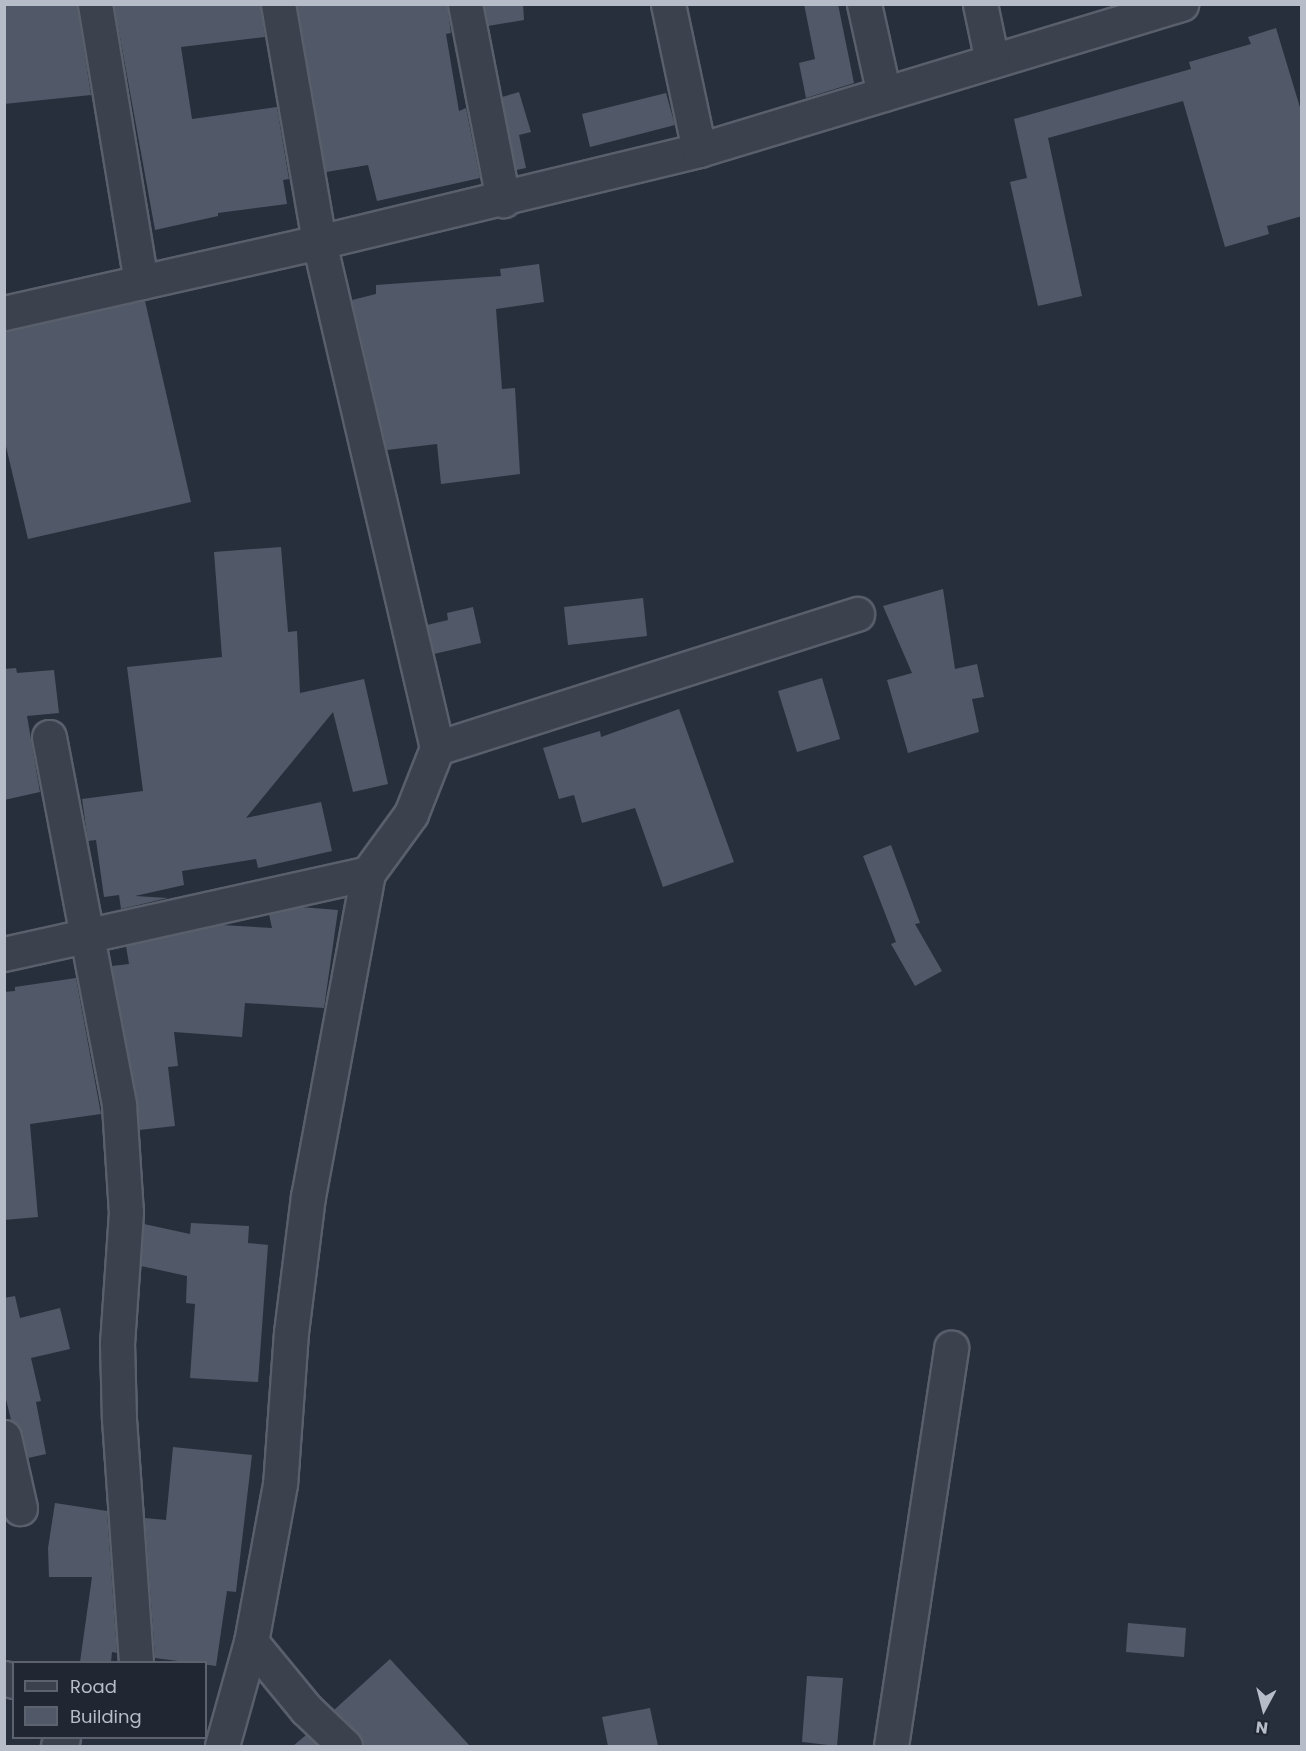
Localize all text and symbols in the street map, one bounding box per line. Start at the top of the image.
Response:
legend [12,1661,207,1739]
text: Road [70,1674,117,1699]
north arrow [1234,1679,1294,1739]
text: Building [70,1704,142,1729]
text: N [1254,1715,1269,1740]

